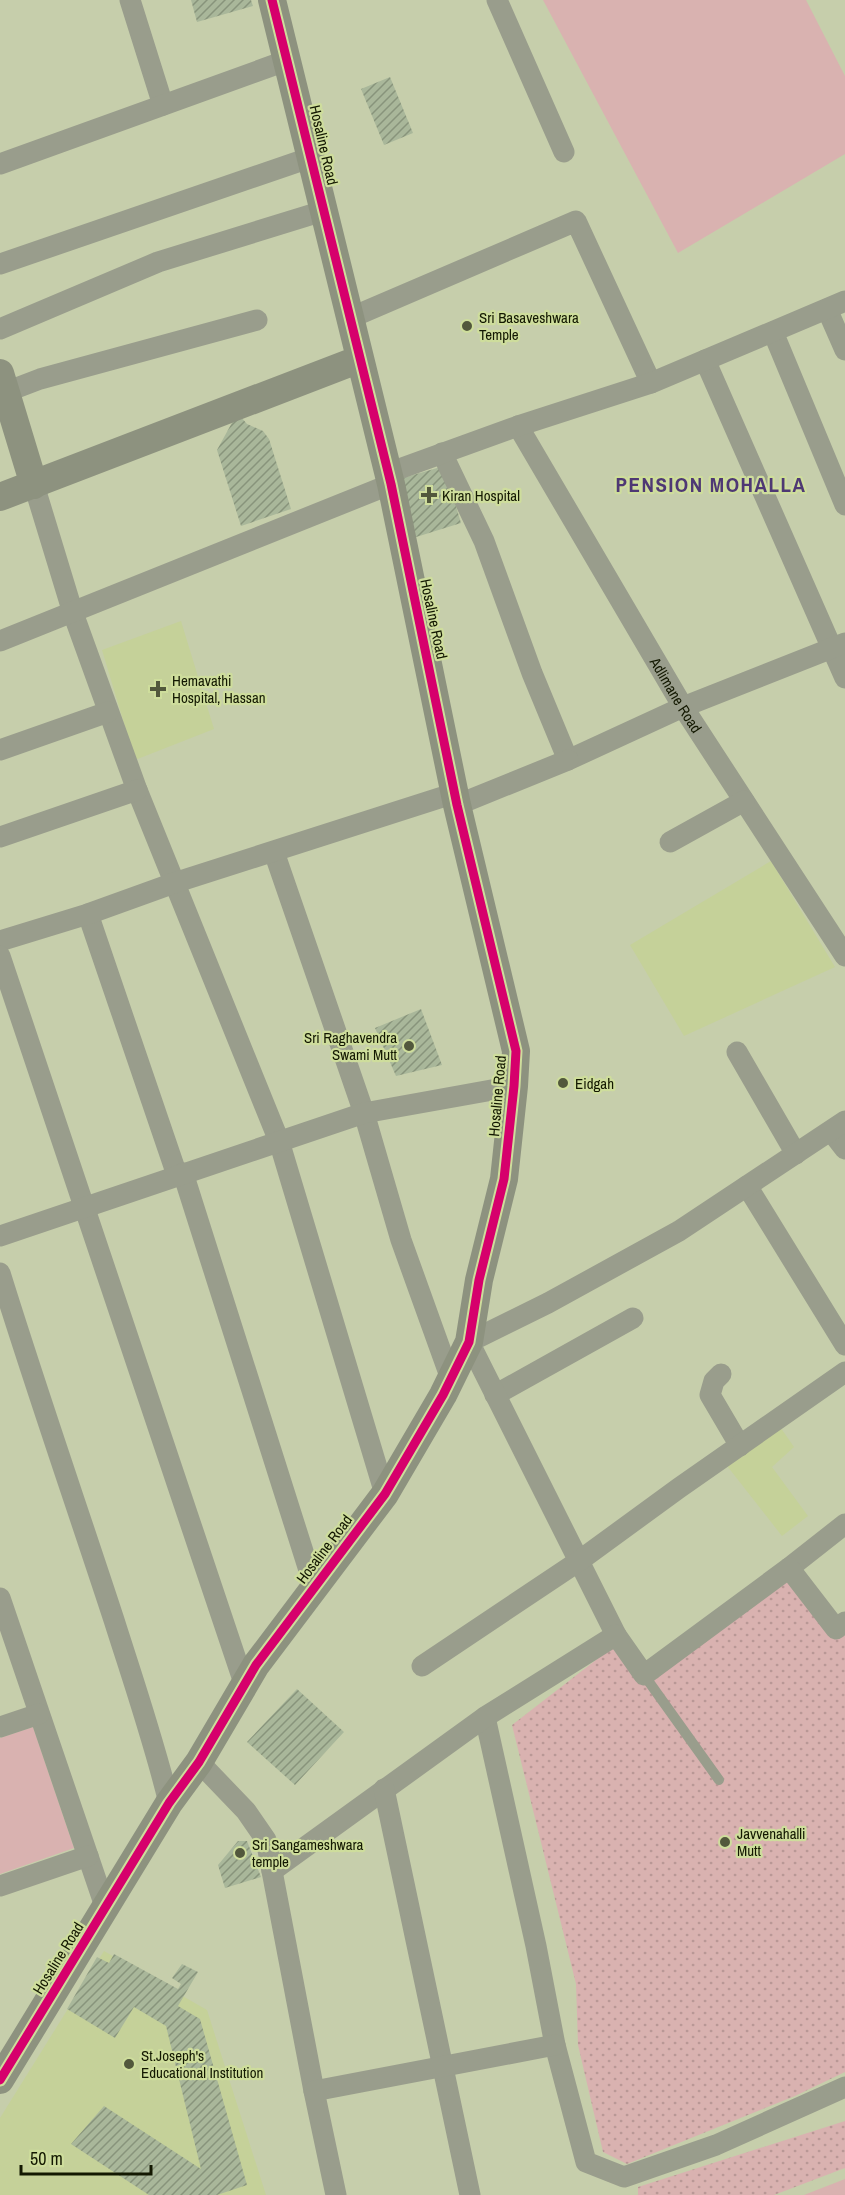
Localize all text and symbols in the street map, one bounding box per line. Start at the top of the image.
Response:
street label: Hosaline Road [305,103,343,187]
place label: Sri Basaveshwara Temple [479,307,579,345]
marker: Sri Basaveshwara Temple [460,319,474,333]
district label: PENSION MOHALLA [616,470,806,499]
place label: Kiran Hospital [442,485,520,506]
marker: Kiran Hospital [420,486,438,504]
street label: Hosaline Road [415,577,453,661]
street label: Adlimane Road [645,652,707,737]
place label: Hemavathi Hospital, Hassan [172,670,266,708]
marker: Hemavathi Hospital, Hassan [149,680,167,698]
place label: Sri Raghavendra Swami Mutt [304,1027,398,1065]
marker: Sri Raghavendra Swami Mutt [402,1039,416,1053]
street label: Hosaline Road [483,1055,511,1137]
place label: Eidgah [575,1073,614,1094]
marker: Eidgah [556,1076,570,1090]
street label: Hosaline Road [291,1510,357,1588]
place label: Javvenahalli Mutt [737,1823,805,1861]
place label: Sri Sangameshwara temple [252,1834,364,1872]
marker: Javvenahalli Mutt [718,1835,732,1849]
marker: Sri Sangameshwara temple [233,1846,247,1860]
street label: Hosaline Road [28,1918,88,1998]
place label: St.Joseph's Educational Institution [141,2045,263,2083]
marker: St.Joseph's Educational Institution [122,2057,136,2071]
scale bar [21,2138,152,2176]
text: 50 m [30,2146,63,2171]

